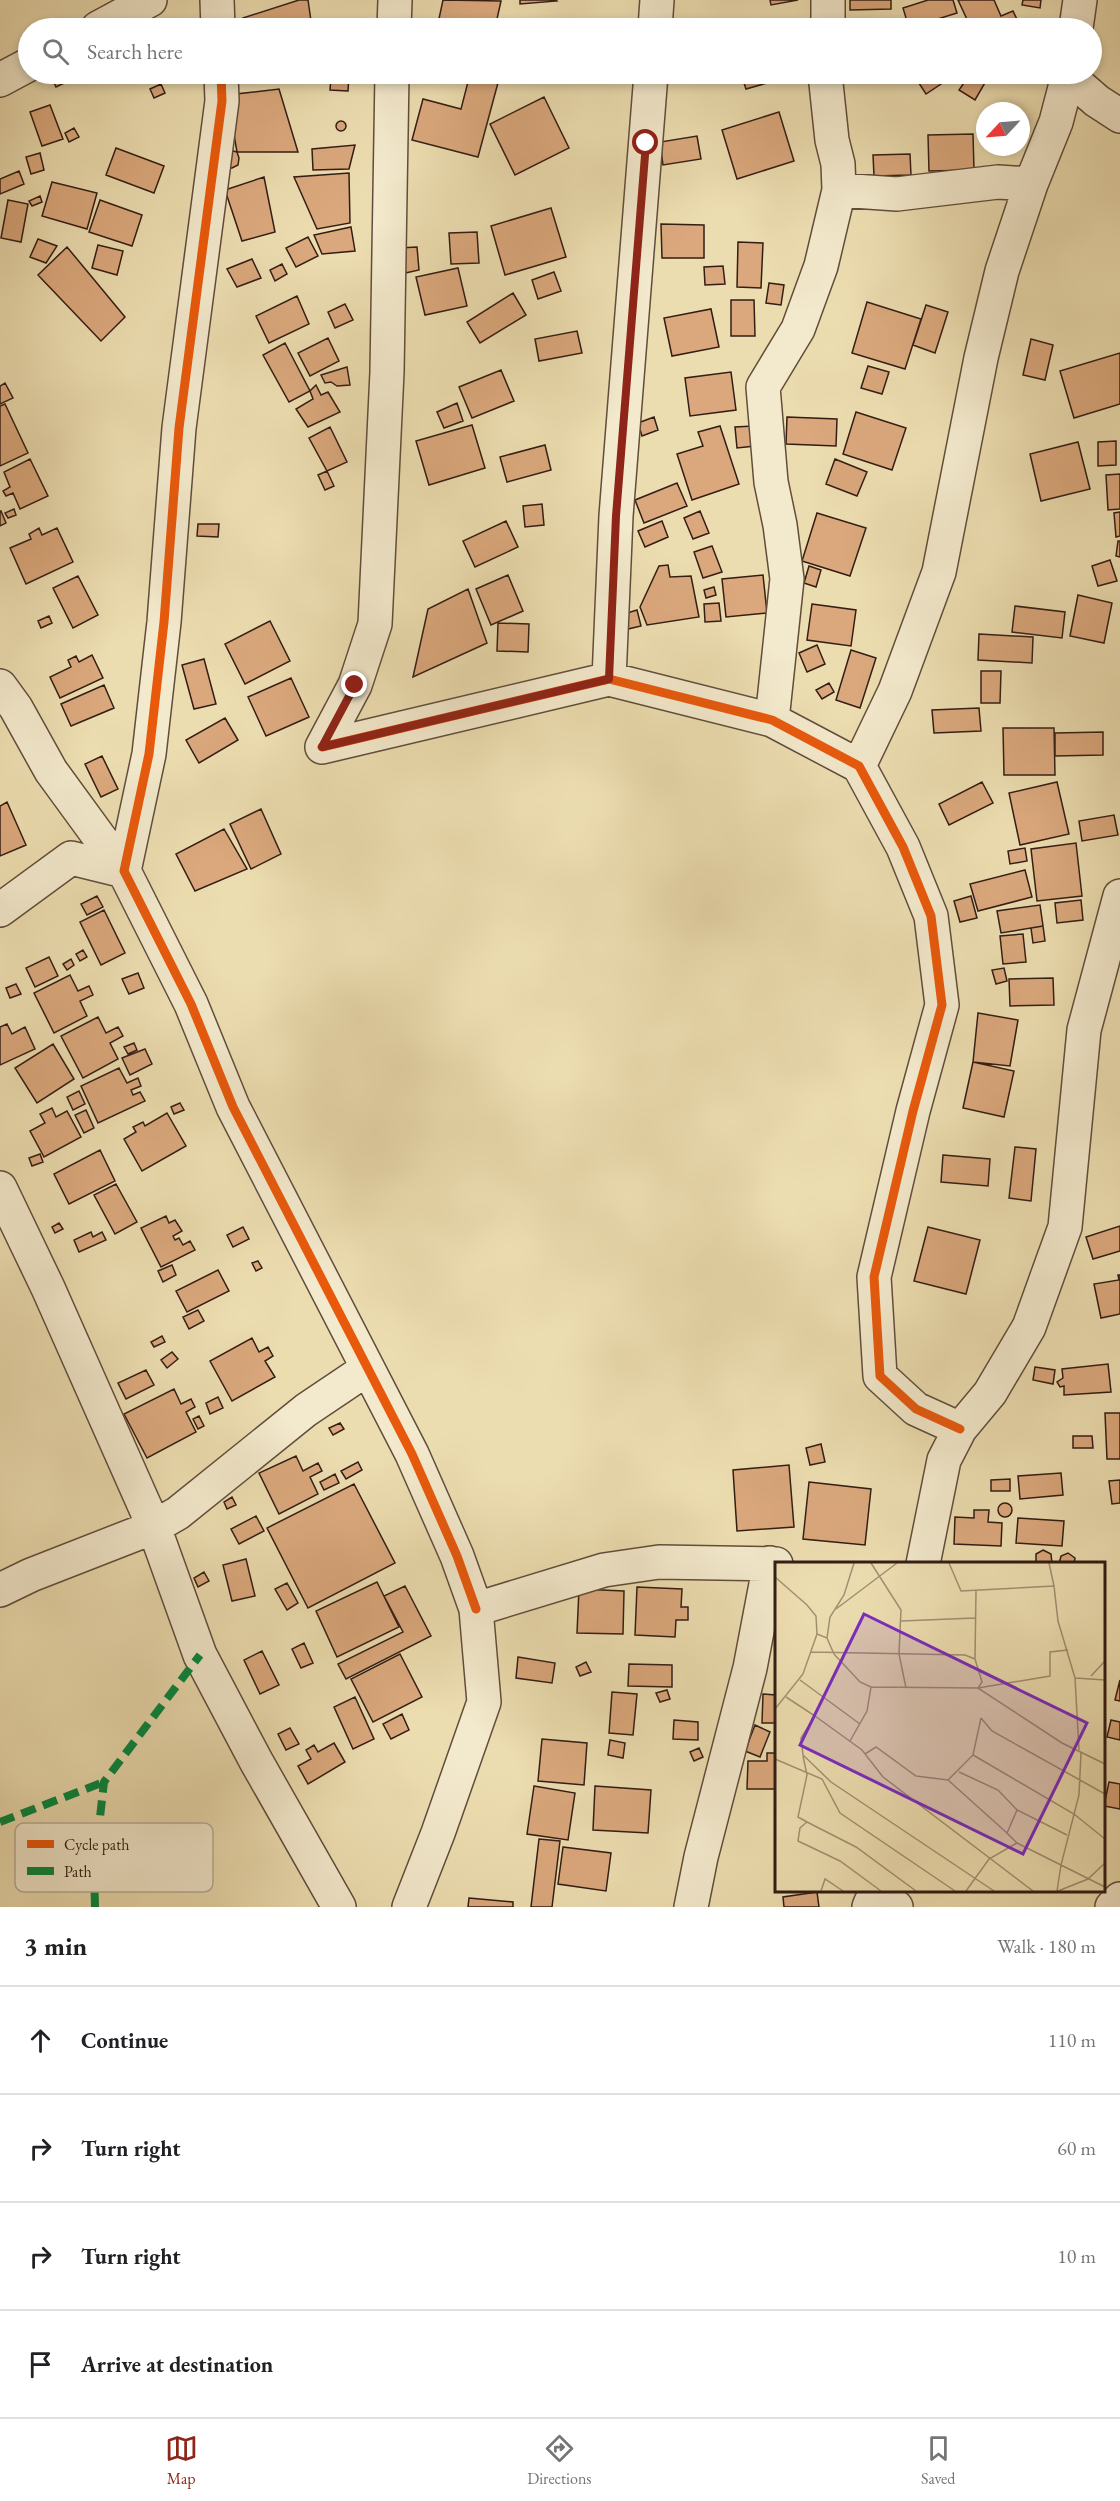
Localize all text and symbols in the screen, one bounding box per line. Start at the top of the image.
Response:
search box [18,18,1102,84]
icon: search [39,35,72,68]
text: Search here [87,37,182,66]
north arrow [976,102,1030,156]
route start [632,129,658,155]
route end [341,671,367,697]
inset map [775,1562,1105,1892]
legend [15,1823,213,1892]
text: Cycle path [64,1834,129,1855]
text: Path [64,1861,92,1882]
text: 3 min [24,1929,87,1963]
text: Walk · 180 m [997,1933,1096,1959]
icon: ahead [24,2024,57,2057]
text: Continue [81,2026,168,2055]
text: 110 m [1048,2027,1096,2053]
icon: right [24,2132,57,2165]
text: Turn right [81,2134,180,2163]
text: 60 m [1057,2135,1096,2161]
icon: right [24,2240,57,2273]
text: Turn right [81,2242,180,2271]
text: 10 m [1057,2243,1096,2269]
icon: arrive [24,2348,57,2381]
text: Arrive at destination [81,2350,273,2379]
tab: Map [165,2432,198,2489]
tab: Directions [527,2432,592,2489]
tab: Saved [921,2432,955,2489]

